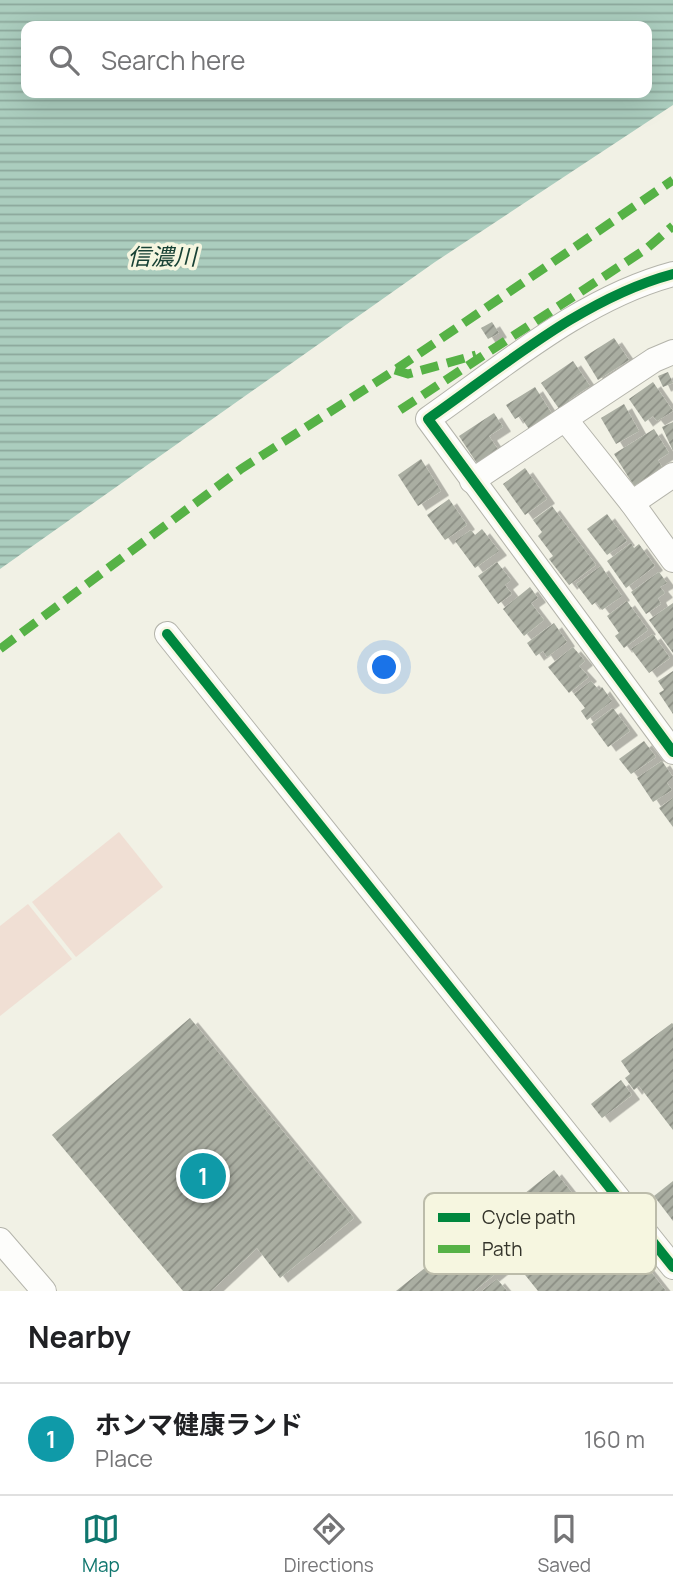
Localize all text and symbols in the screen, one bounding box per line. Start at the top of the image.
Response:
search box [21,21,652,98]
icon: search [45,41,83,79]
text: Search here [101,42,246,78]
water label: 信濃川 [128,240,200,272]
your location [367,650,401,684]
pin: 1 [180,1150,226,1202]
legend [424,1193,656,1274]
text: Cycle path [482,1204,576,1230]
text: Path [482,1236,522,1262]
text: Nearby [28,1316,131,1357]
text: ホンマ健康ランド [95,1406,303,1442]
text: 1 [46,1423,56,1455]
text: 160 m [584,1423,645,1455]
text: Place [95,1442,153,1474]
tab: Map [82,1510,120,1578]
tab: Directions [284,1510,374,1578]
tab: Saved [538,1510,591,1578]

